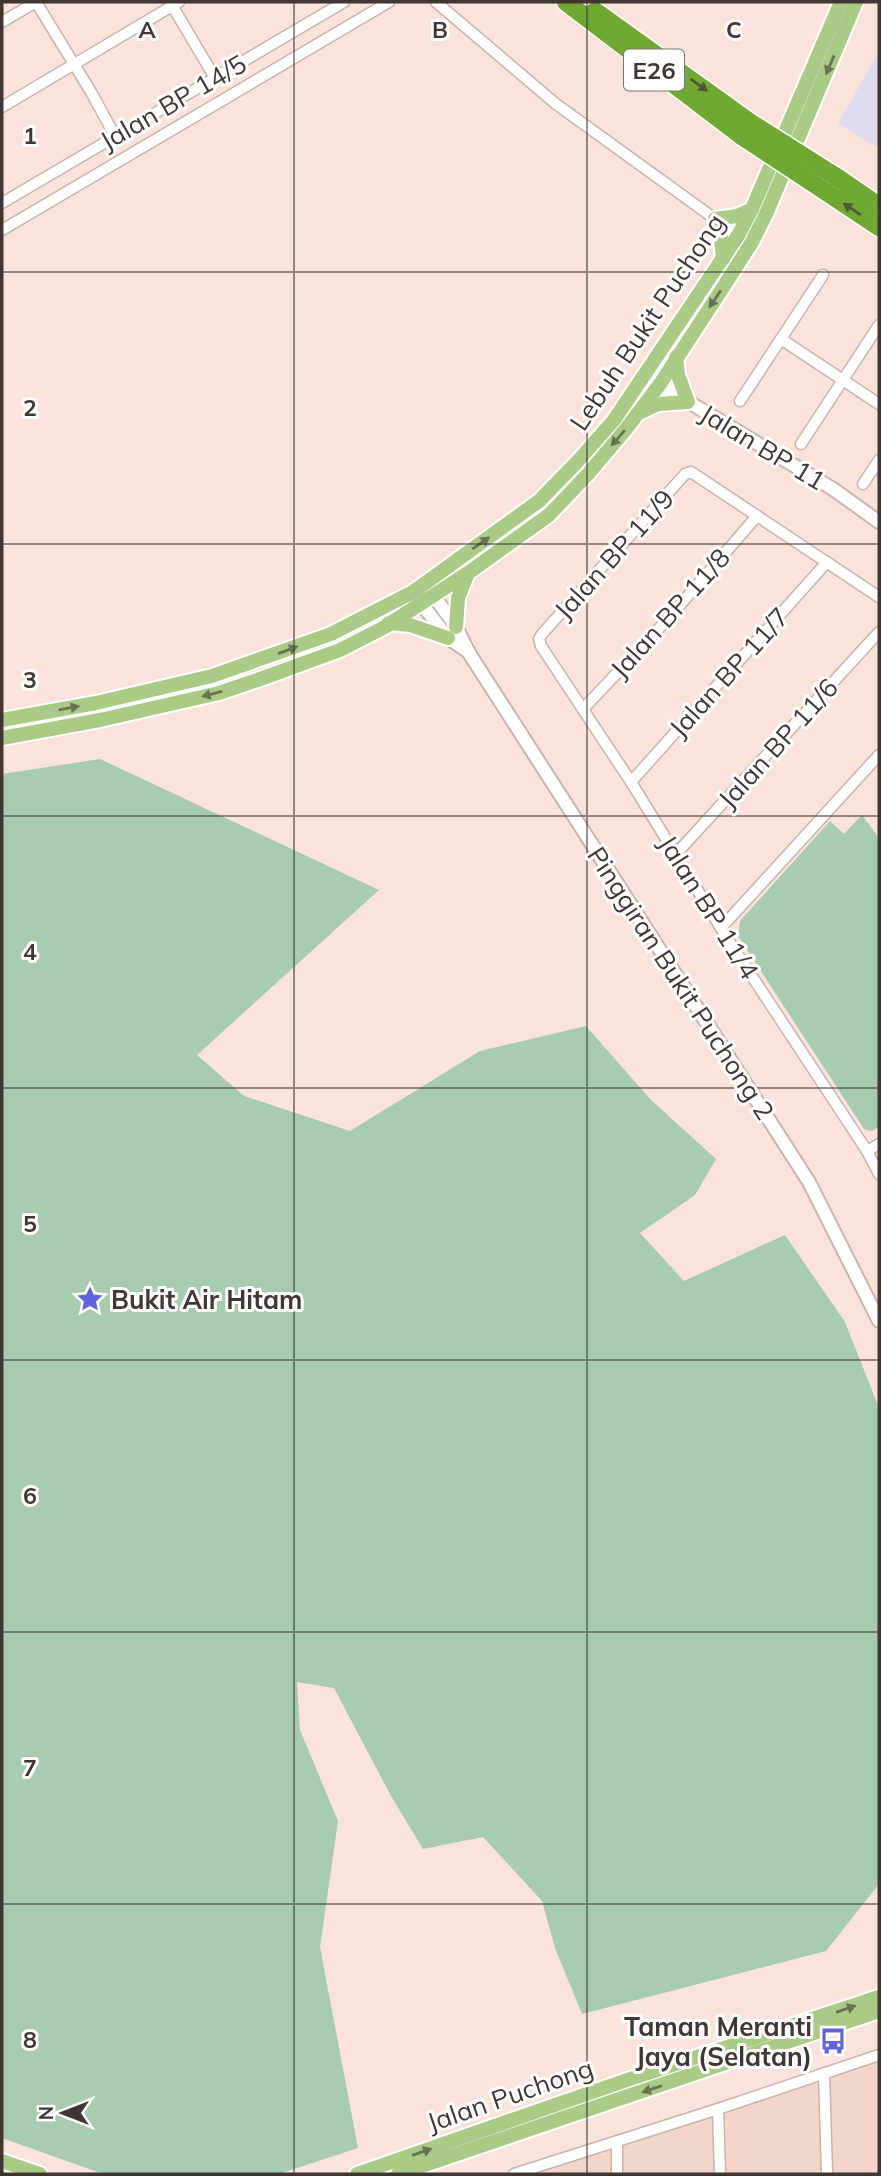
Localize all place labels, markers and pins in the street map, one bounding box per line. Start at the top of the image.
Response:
place label: Bukit Air Hitam [111,1283,302,1316]
place icon: Bukit Air Hitam [75,1284,105,1314]
place label: Taman Meranti Jaya (Selatan) [624,2010,812,2073]
bus stop icon: Taman Meranti Jaya (Selatan) [818,2026,848,2056]

